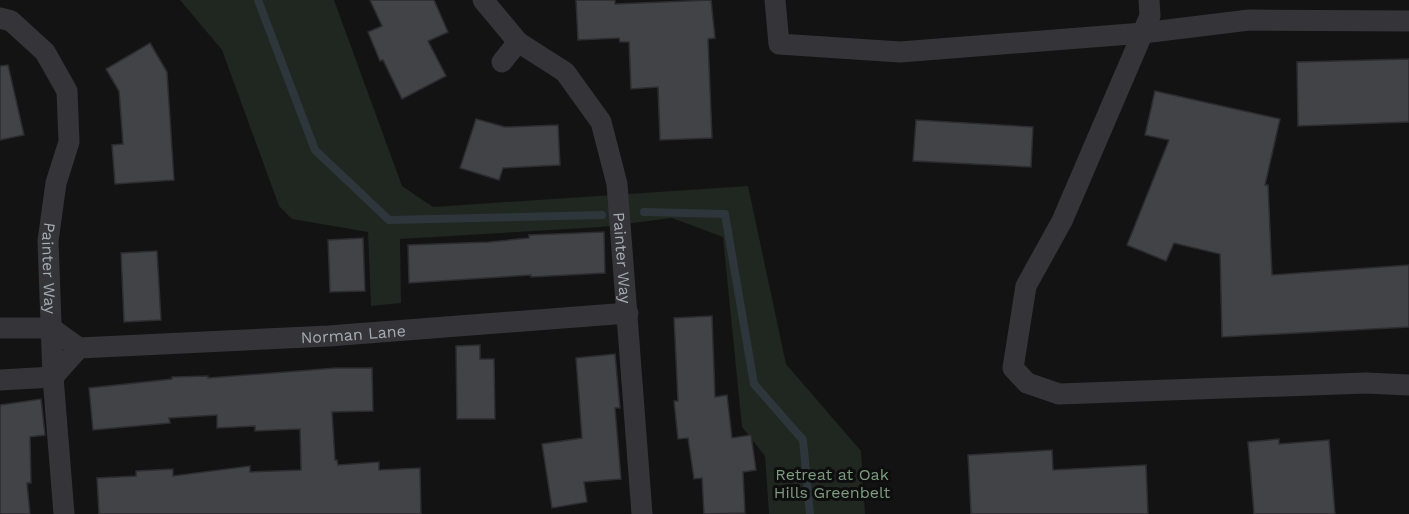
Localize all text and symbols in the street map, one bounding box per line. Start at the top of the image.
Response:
street label: Painter Way [609,211,635,305]
street label: Painter Way [38,221,60,315]
street label: Norman Lane [300,321,406,347]
park label: Retreat at Oak Hills Greenbelt [774,465,891,502]

